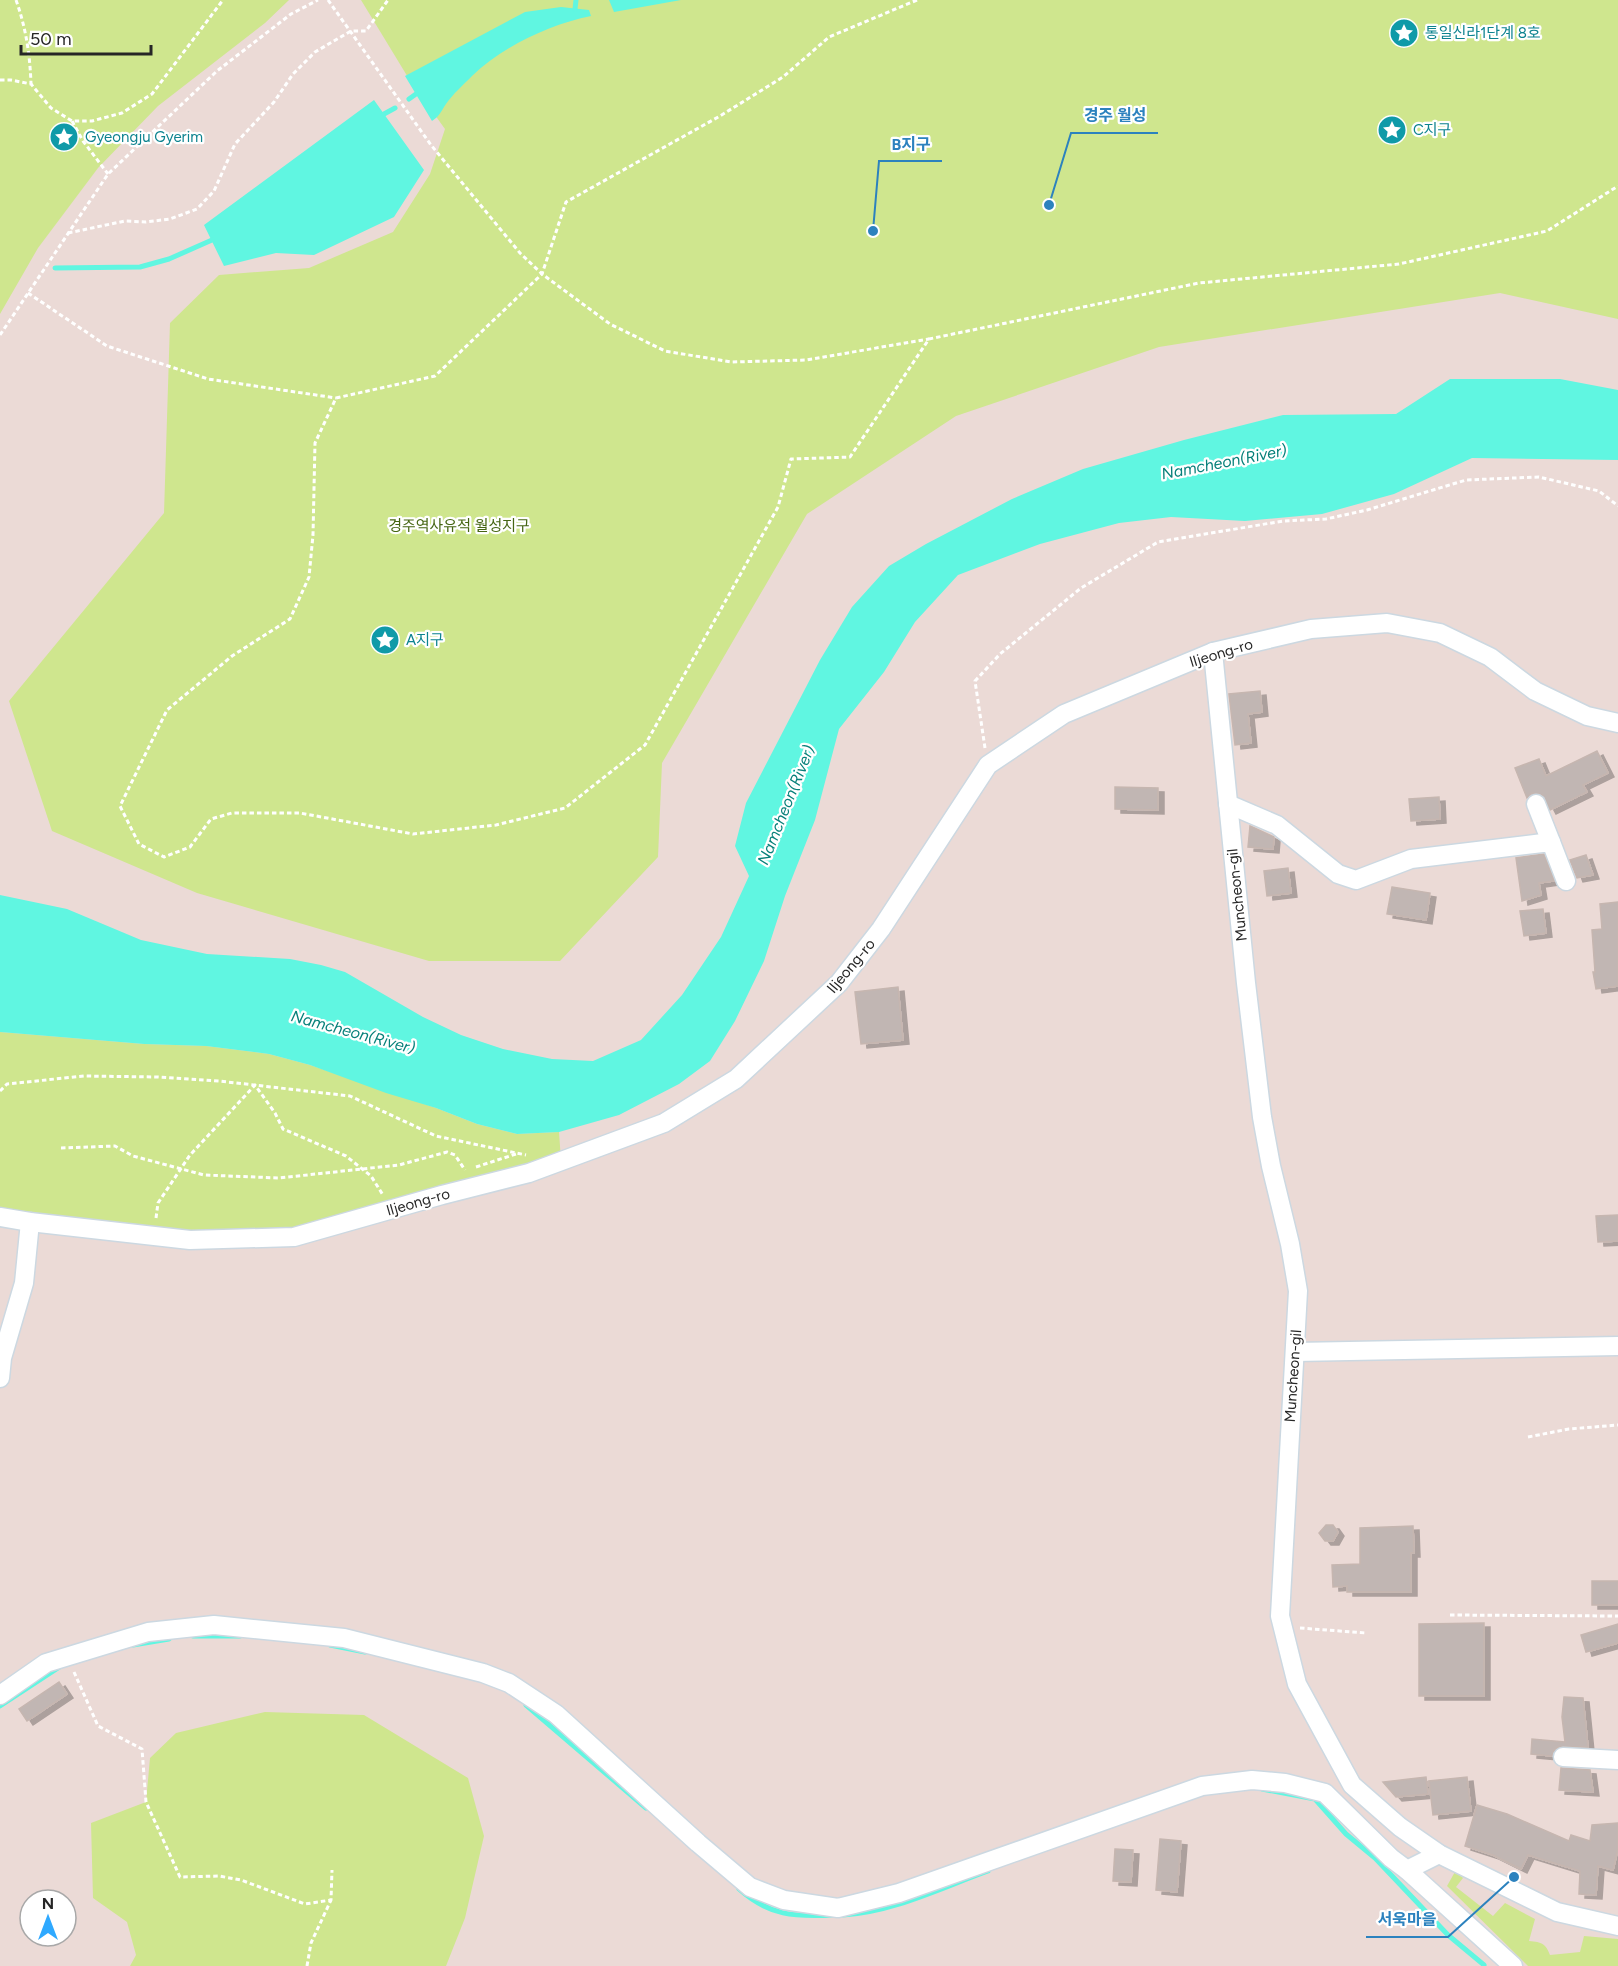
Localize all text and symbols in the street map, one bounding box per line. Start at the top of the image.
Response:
place icon: 통일신라1단계 8호 [1388,17,1420,49]
scale bar [21,18,152,56]
place label: 통일신라1단계 8호 [1425,24,1541,42]
text: 50 m [30,28,72,50]
callout: 경주 월성 [1071,99,1158,133]
text: 경주 월성 [1084,106,1146,125]
place icon: C지구 [1376,114,1408,146]
place icon: Gyeongju Gyerim [48,121,80,153]
place label: C지구 [1413,121,1451,139]
callout: B지구 [879,127,942,161]
place label: Gyeongju Gyerim [85,128,203,146]
text: B지구 [891,135,931,154]
water label: Namcheon(River) [1160,440,1289,483]
park label: 경주역사유적 월성지구 [388,517,530,535]
place icon: A지구 [369,624,401,656]
place label: A지구 [406,631,444,649]
street label: Iljeong-ro [1187,635,1255,671]
water label: Namcheon(River) [753,742,819,868]
street label: Muncheon-gil [1223,848,1251,942]
street label: Iljeong-ro [823,935,879,997]
water label: Namcheon(River) [289,1006,417,1058]
street label: Iljeong-ro [384,1184,452,1220]
street label: Muncheon-gil [1281,1329,1305,1423]
north arrow [18,1888,78,1948]
text: N [42,1894,54,1913]
callout: 서욱마을 [1366,1903,1448,1937]
text: 서욱마을 [1378,1910,1437,1929]

